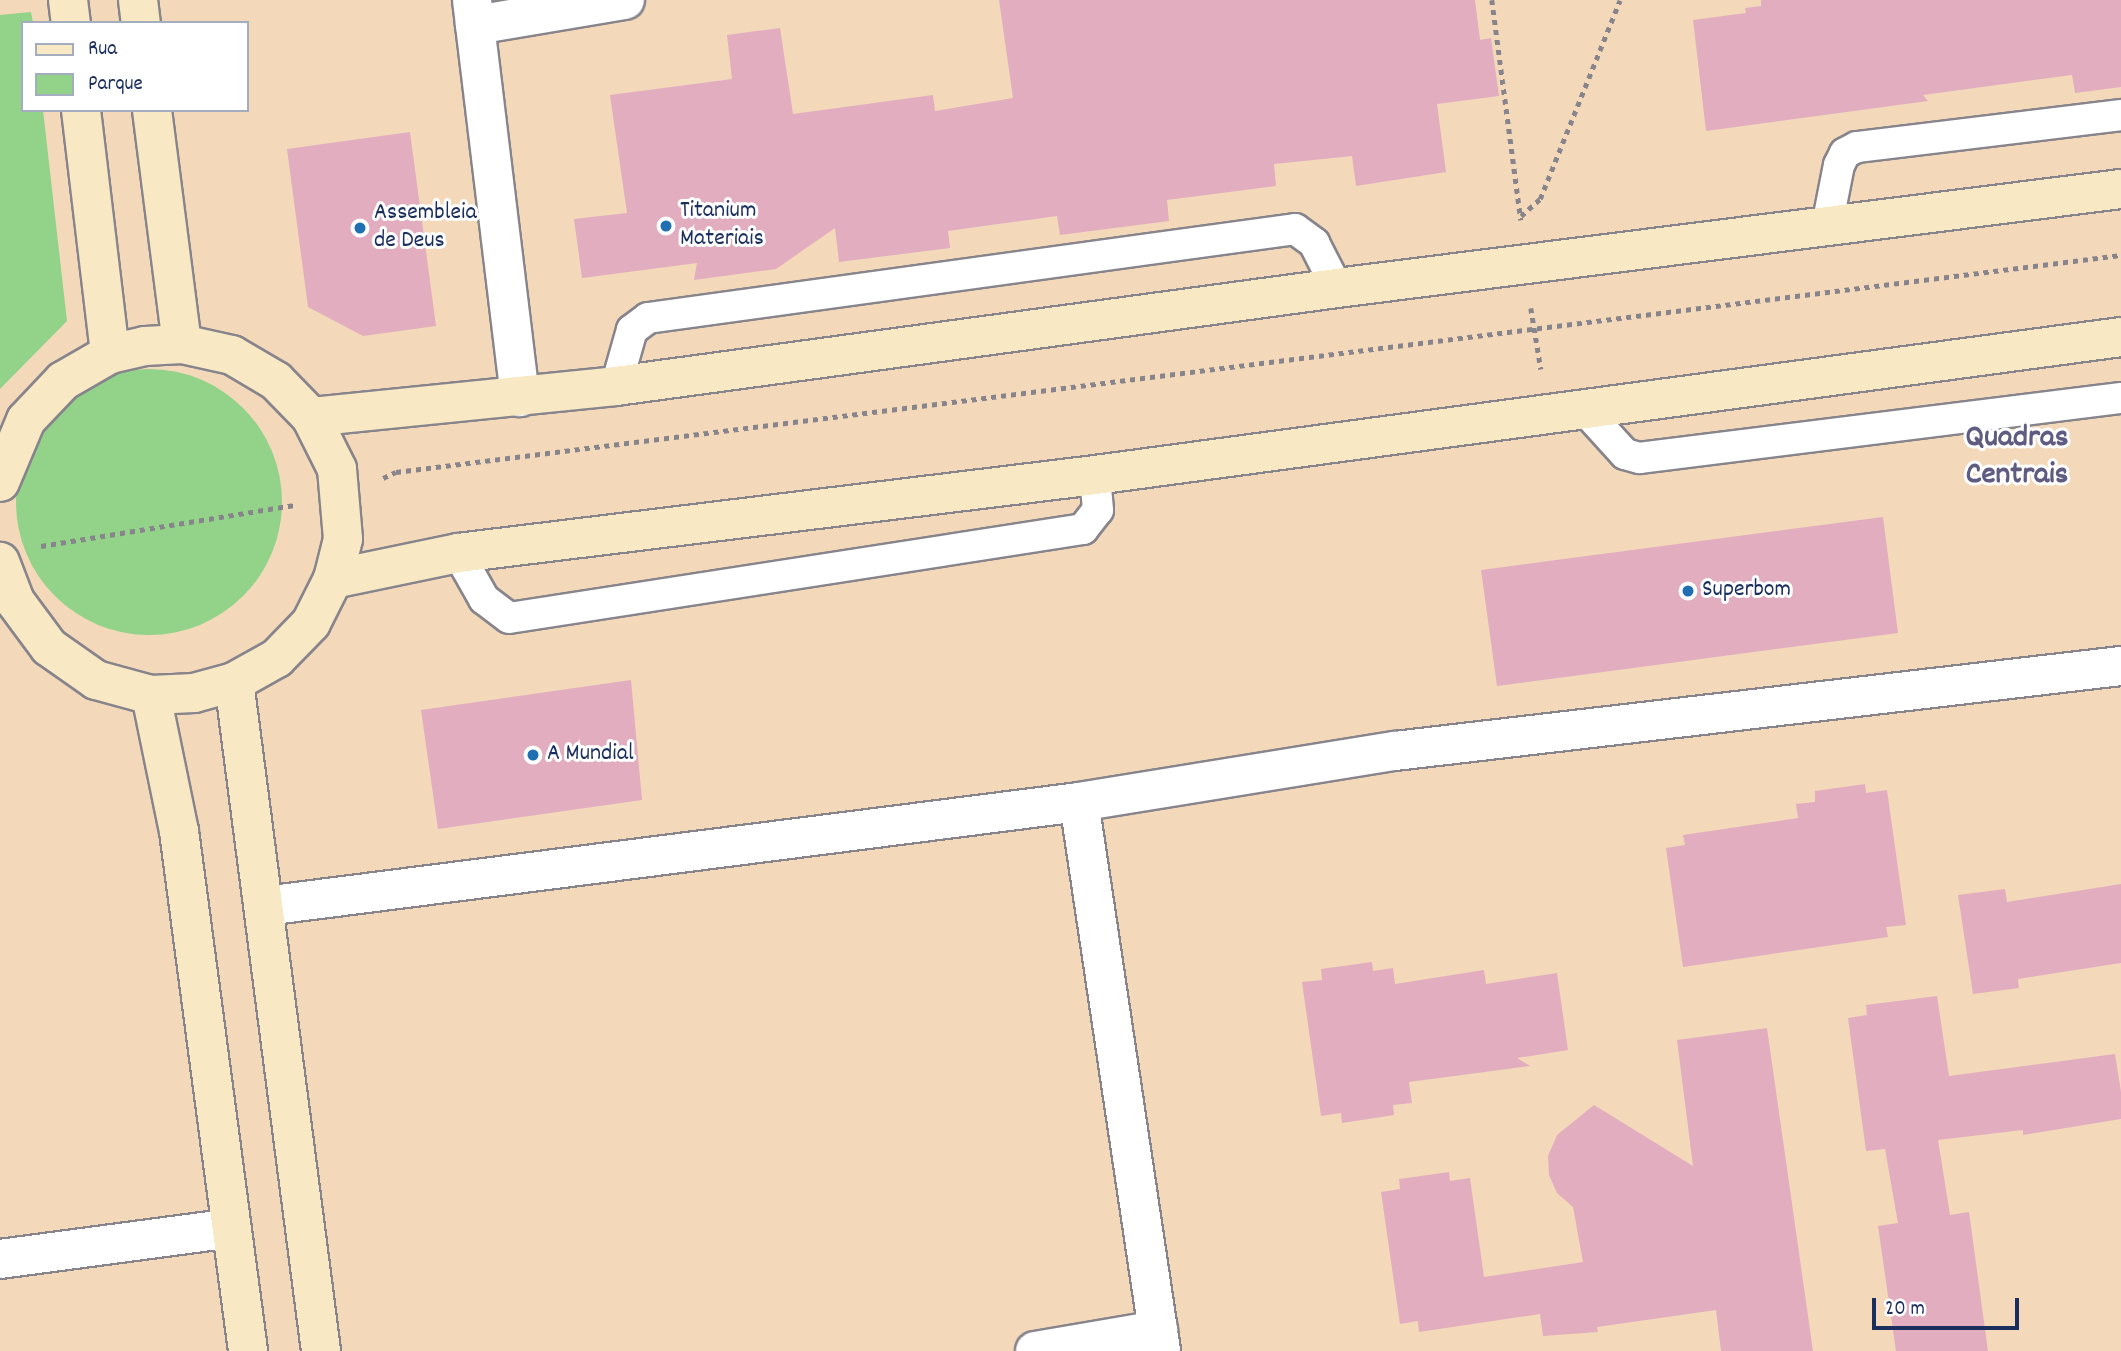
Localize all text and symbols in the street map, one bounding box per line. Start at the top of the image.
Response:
legend [21,21,248,112]
text: Rua [88,35,117,65]
text: Parque [88,70,143,100]
place label: Titanium Materiais [680,198,764,254]
place label: Assembleia de Deus [374,200,477,256]
marker: Titanium Materiais [658,218,674,234]
marker: Assembleia de Deus [352,220,368,236]
district label: Quadras Centrais [1966,421,2068,496]
place label: Superbom [1702,577,1791,605]
marker: Superbom [1680,583,1696,599]
place label: A Mundial [547,741,634,769]
marker: A Mundial [525,747,541,763]
scale bar [1876,1284,2023,1328]
text: 20 m [1885,1295,1925,1325]

